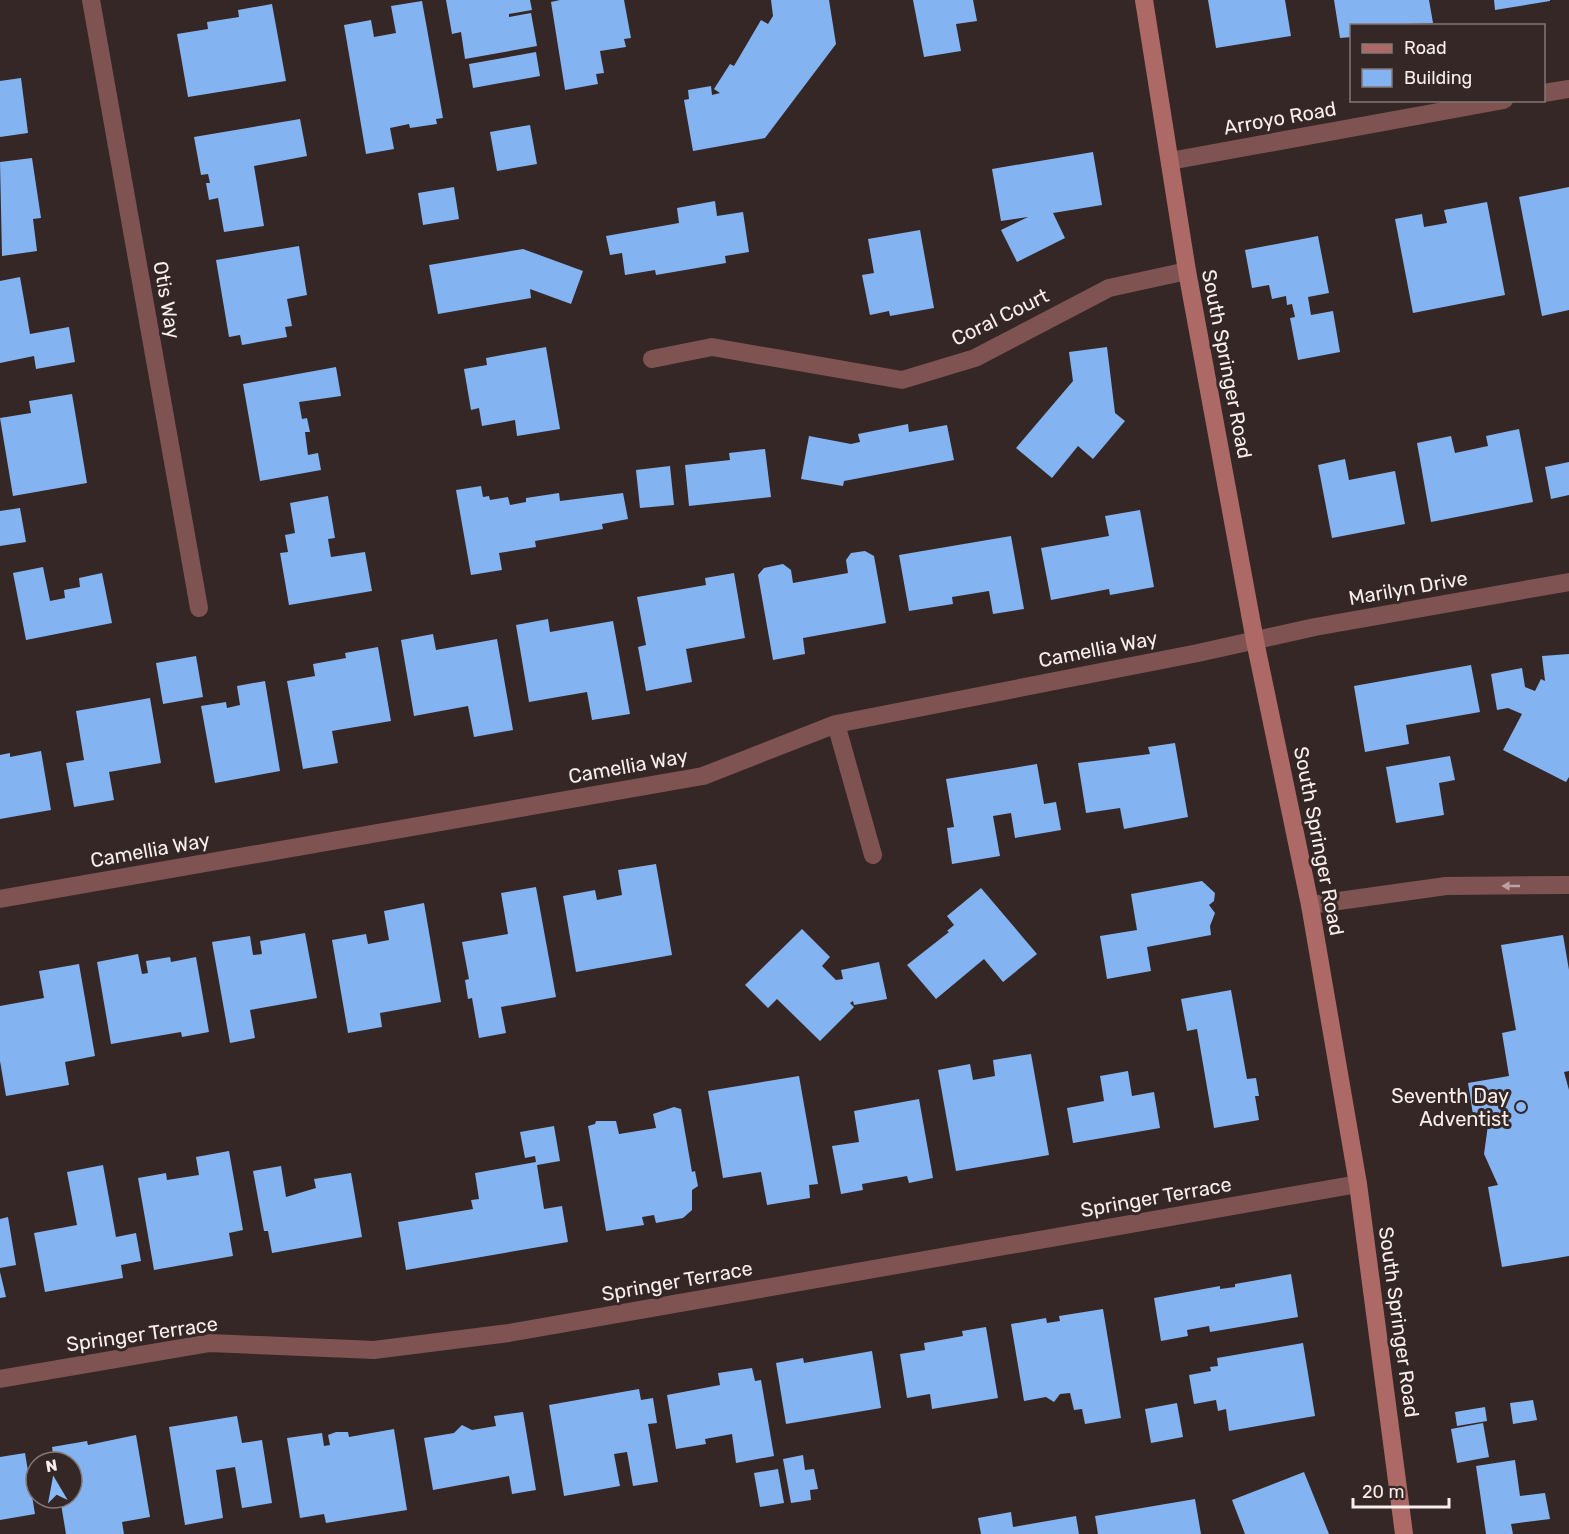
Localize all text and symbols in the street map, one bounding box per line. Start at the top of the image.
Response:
legend [1350,24,1545,102]
text: Road [1404,37,1447,59]
text: Building [1404,67,1472,89]
street label: Arroyo Road [1222,96,1338,140]
street label: Otis Way [148,259,186,341]
street label: South Springer Road [1197,267,1257,461]
street label: Coral Court [947,283,1053,351]
street label: Marilyn Drive [1347,566,1469,610]
street label: Camellia Way [1036,626,1160,672]
street label: Camellia Way [566,744,690,788]
street label: South Springer Road [1289,744,1349,938]
street label: Camellia Way [88,828,212,872]
one-way arrow [1501,881,1520,891]
place label: Seventh Day Adventist [1391,1084,1509,1131]
marker: Seventh Day Adventist [1514,1100,1528,1114]
street label: Springer Terrace [1079,1172,1233,1222]
street label: South Springer Road [1374,1225,1424,1419]
street label: Springer Terrace [600,1256,754,1306]
street label: Springer Terrace [65,1311,219,1357]
north arrow [24,1450,84,1510]
text: N [44,1455,59,1476]
scale bar [1353,1471,1449,1509]
text: 20 m [1362,1481,1404,1503]

